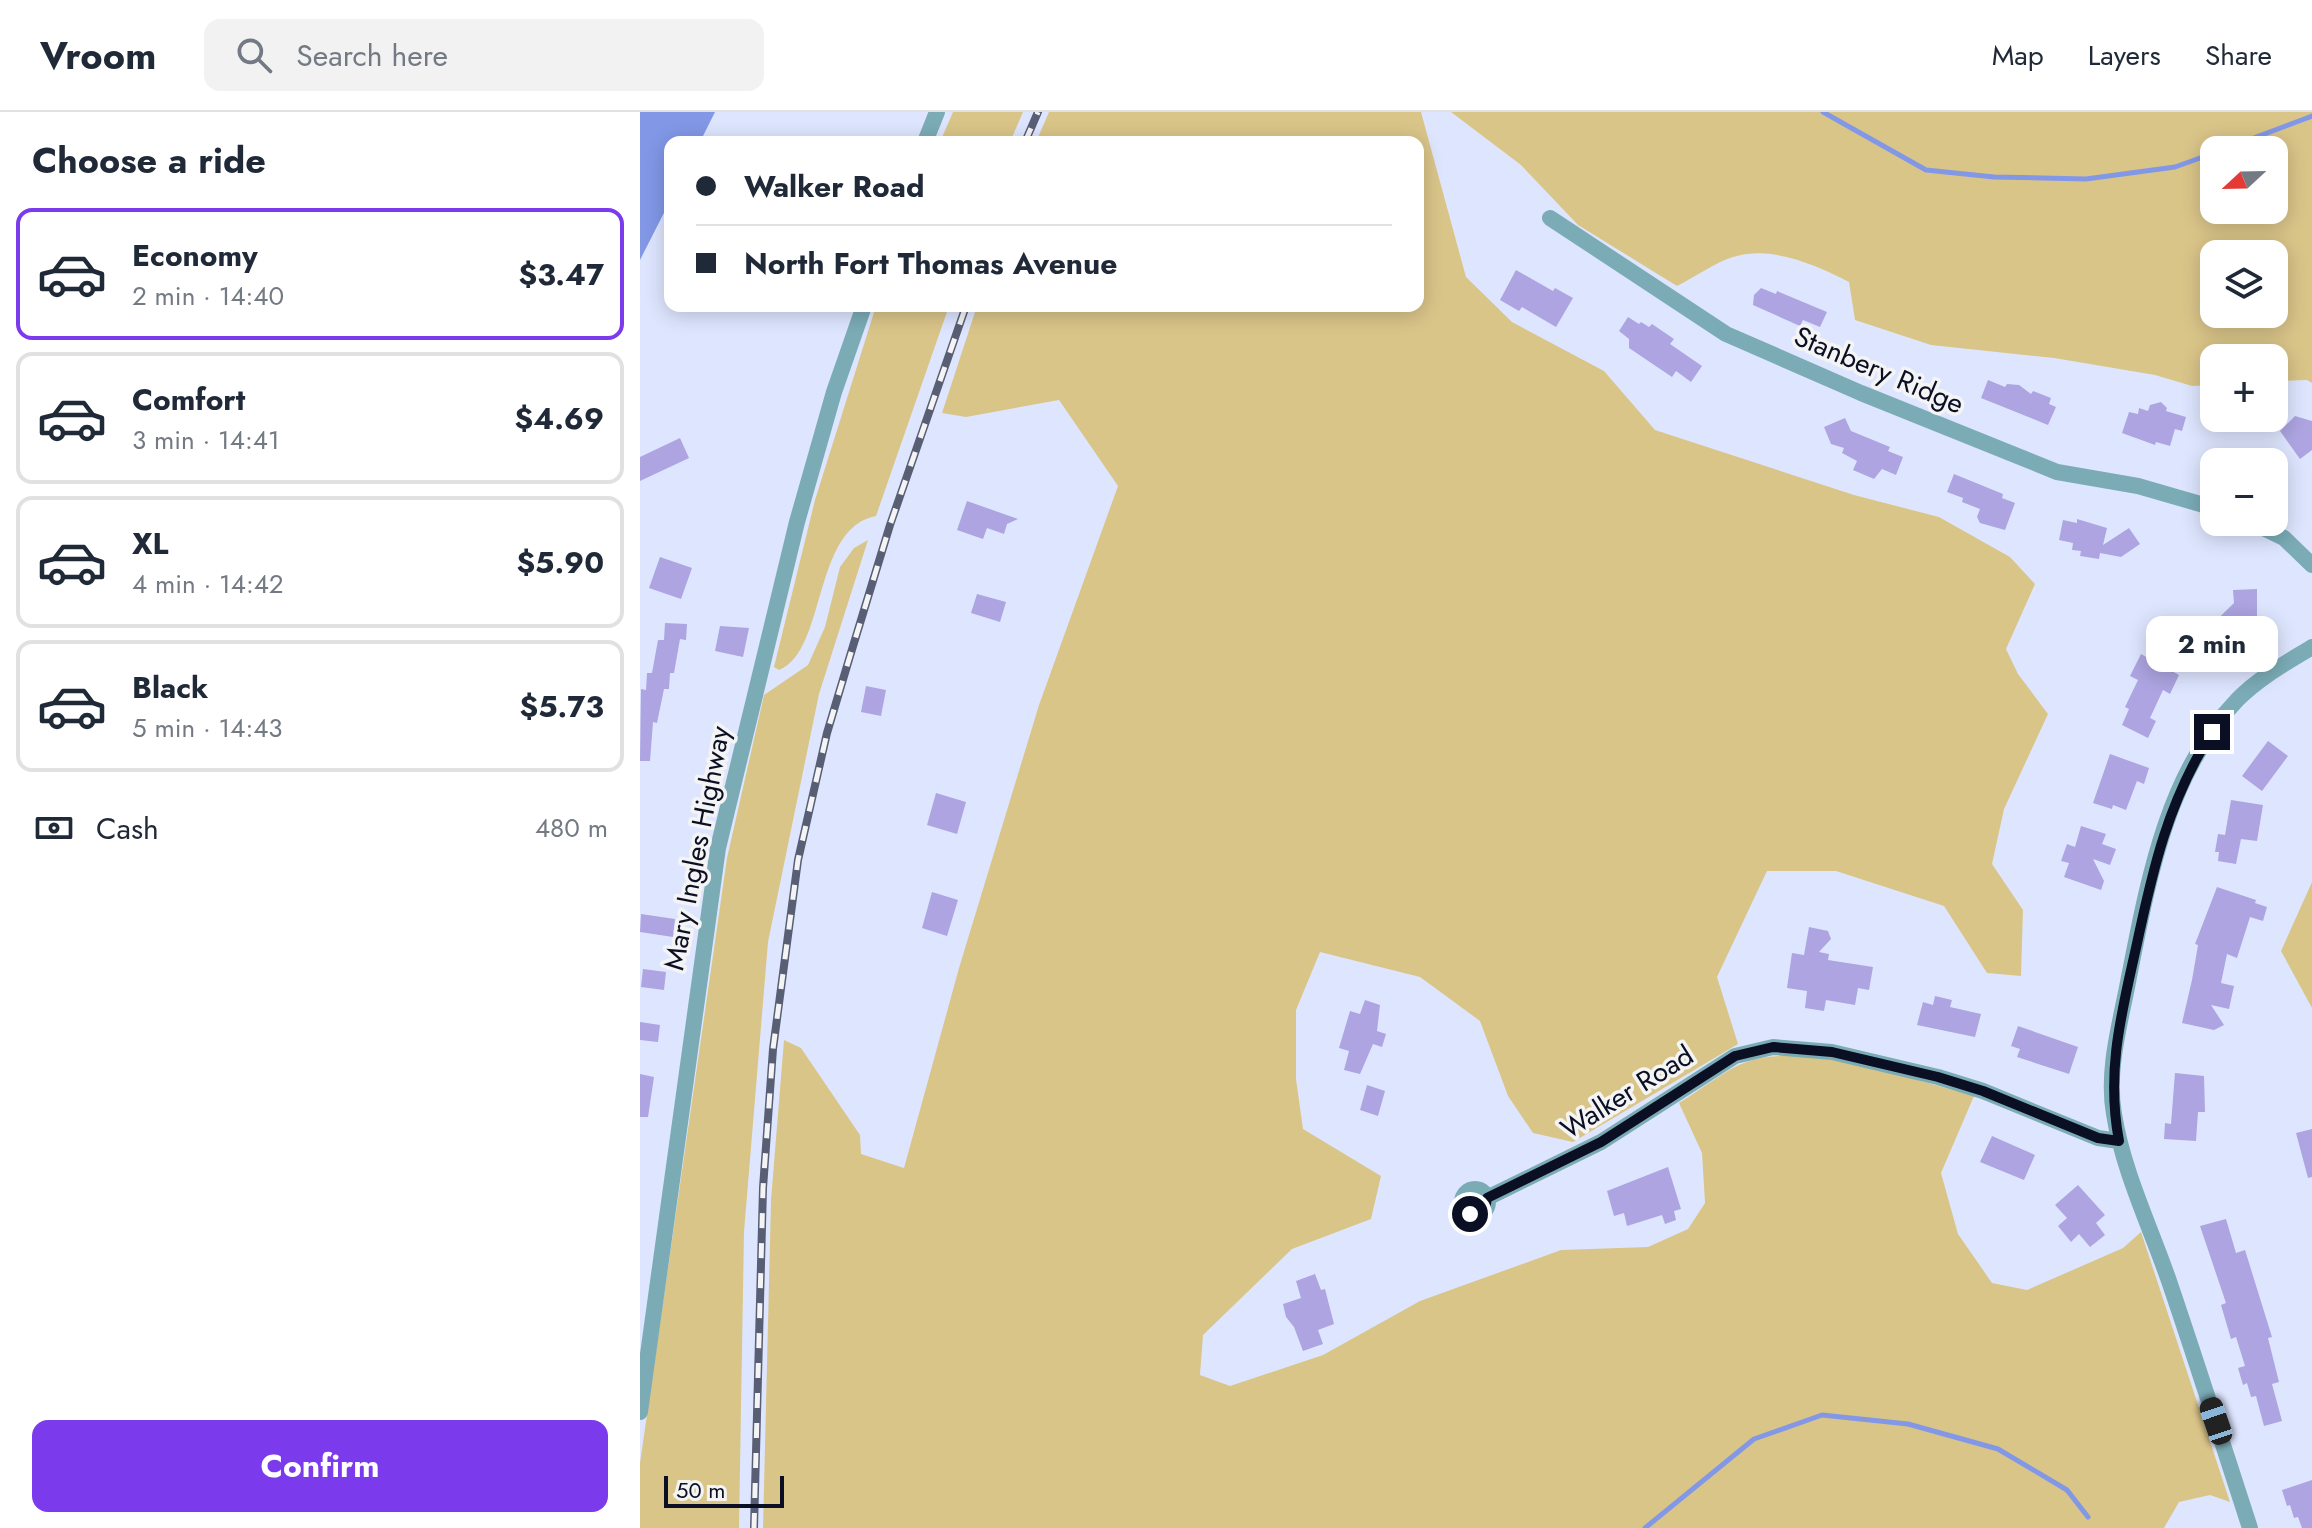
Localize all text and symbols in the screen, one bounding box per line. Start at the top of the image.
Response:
search box [204,19,764,91]
text: Vroom [40,28,156,83]
icon: search [232,33,276,77]
text: Search here [296,34,448,77]
text: Map [1992,35,2044,76]
text: Layers [2088,35,2161,76]
text: Share [2205,35,2272,76]
text: Choose a ride [32,134,266,186]
north arrow [2200,136,2288,224]
map controls [2200,136,2288,536]
text: Walker Road [744,165,924,208]
text: Economy [132,234,258,277]
icon: car [36,238,108,310]
button: layers [2200,240,2288,328]
text: North Fort Thomas Avenue [744,242,1118,285]
text: $3.47 [518,253,604,296]
text: 2 min · 14:40 [132,277,284,315]
street label: Stanbery Ridge [1788,316,1970,424]
button: + [2200,344,2288,432]
text: Comfort [132,378,245,421]
icon: car [36,382,108,454]
text: $4.69 [515,397,604,440]
text: 3 min · 14:41 [132,421,280,459]
button: − [2200,448,2288,536]
text: XL [132,522,168,565]
icon: car [36,526,108,598]
text: $5.90 [516,541,604,584]
text: 4 min · 14:42 [132,565,284,603]
callout: 2 min [2146,616,2278,672]
text: 2 min [2178,625,2246,663]
text: Black [132,666,208,709]
icon: car [36,670,108,742]
text: $5.73 [520,685,604,728]
text: 5 min · 14:43 [132,709,283,747]
route end [2194,714,2230,750]
street label: Mary Ingles Highway [653,722,741,974]
icon: cash [32,806,76,850]
text: Cash [96,807,159,850]
text: 480 m [535,809,608,847]
street label: Walker Road [1553,1035,1701,1149]
route start [1452,1196,1488,1232]
car [2197,1394,2235,1448]
button: Confirm [32,1420,608,1512]
scale bar [664,1472,784,1508]
text: 50 m [676,1474,725,1506]

